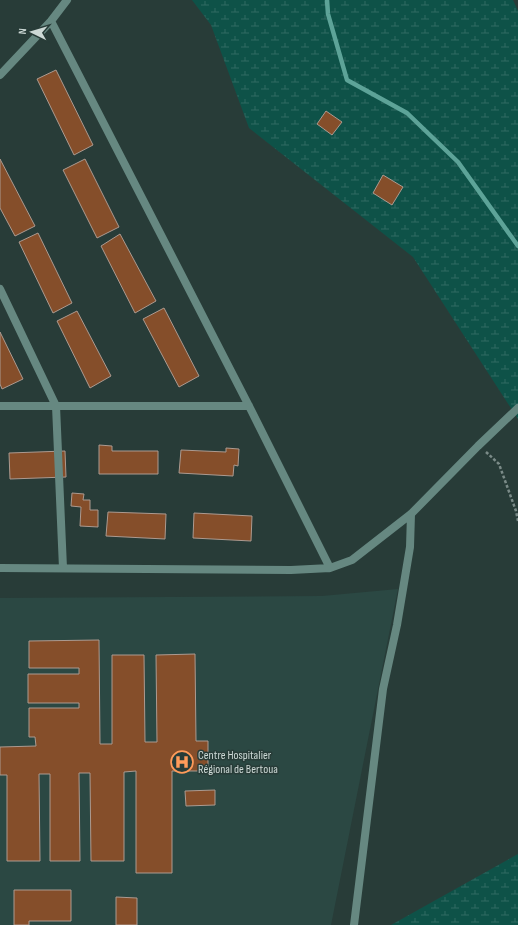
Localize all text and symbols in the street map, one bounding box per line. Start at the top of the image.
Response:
north arrow [12,12,52,52]
text: N [16,28,29,35]
place label: Centre Hospitalier Régional de Bertoua [198,748,278,777]
hospital icon: Centre Hospitalier Régional de Bertoua [169,749,195,775]

